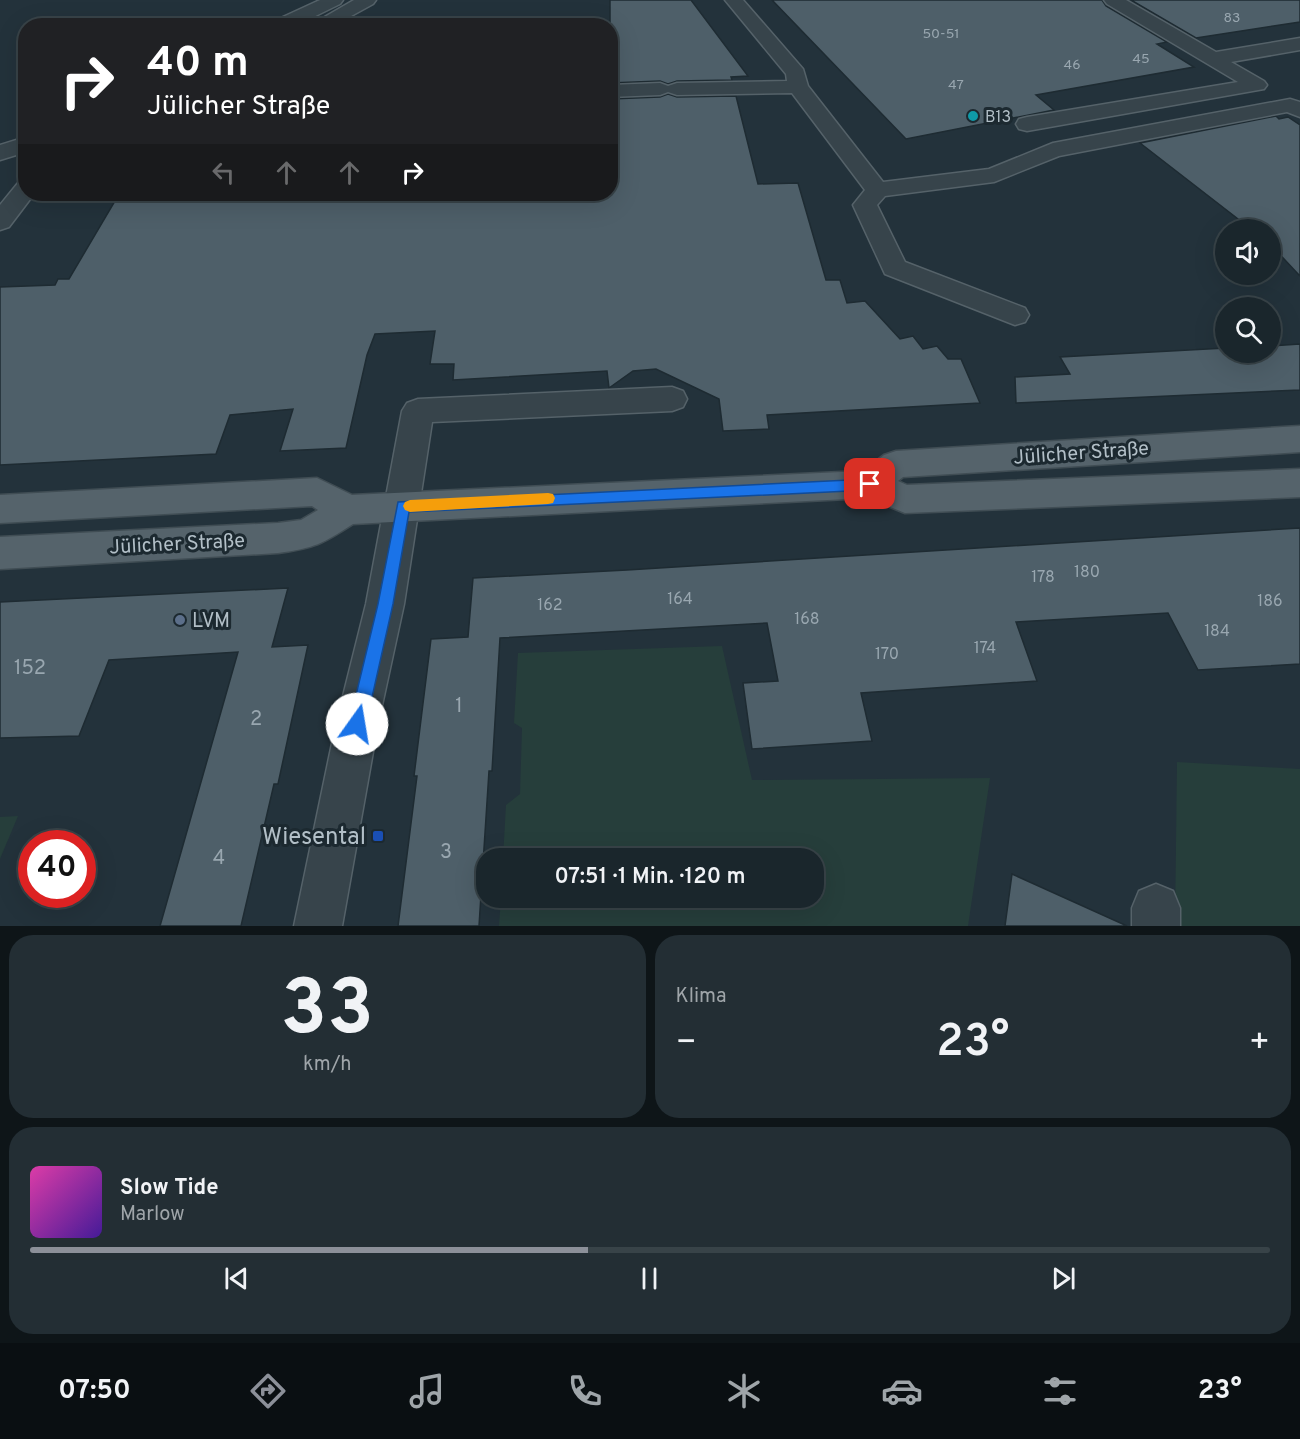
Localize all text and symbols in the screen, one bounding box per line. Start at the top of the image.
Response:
house number: 83 [1224,10,1240,27]
house number: 50-51 [922,26,960,43]
text: 40 m [147,38,249,91]
icon: right [48,42,126,120]
house number: 45 [1132,51,1150,68]
house number: 46 [1063,57,1081,74]
house number: 47 [948,77,964,94]
text: Jülicher Straße [147,90,330,124]
place label: B13 [985,108,1011,128]
marker: B13 [966,109,980,123]
icon: left [207,156,240,189]
icon: ahead [270,156,303,189]
icon: ahead [333,156,366,189]
icon: right [396,156,429,189]
map controls [1215,219,1281,363]
button: sound [1215,219,1281,285]
button: search [1215,297,1281,363]
street label: Jülicher Straße [1013,436,1150,472]
pin [844,458,895,509]
icon: arrive [853,467,886,500]
street label: Jülicher Straße [109,528,246,562]
house number: 180 [1074,563,1100,583]
house number: 178 [1031,568,1055,588]
house number: 164 [667,590,693,610]
house number: 186 [1257,592,1283,612]
house number: 162 [537,596,563,616]
place label: LVM [192,609,230,635]
house number: 168 [794,610,820,630]
marker: LVM [173,613,187,627]
house number: 184 [1204,622,1230,642]
house number: 174 [974,639,996,659]
house number: 170 [875,645,899,665]
house number: 152 [14,656,46,682]
position arrow [325,692,389,756]
house number: 1 [455,694,463,720]
house number: 2 [250,707,262,733]
place label: Wiesental [262,823,366,853]
marker: Wiesental [371,829,385,843]
speed limit sign: 40 [18,830,96,908]
house number: 3 [440,840,452,866]
house number: 4 [213,846,225,872]
text: 07:51 · 1 Min. · 120 m [555,864,745,891]
text: 33 [280,963,374,1062]
text: Klima [676,984,727,1010]
text: 23° [936,1015,1009,1072]
text: − [676,1023,697,1065]
text: + [1249,1023,1270,1065]
text: km/h [303,1052,352,1078]
text: Slow Tide [120,1175,219,1202]
text: Marlow [120,1202,184,1228]
icon: previous [220,1262,253,1295]
icon: pause [633,1262,666,1295]
icon: next [1047,1262,1080,1295]
icon: directions [247,1370,289,1412]
icon: music [406,1370,448,1412]
icon: phone [564,1370,606,1412]
icon: climate [723,1370,765,1412]
icon: car [881,1370,923,1412]
icon: filters [1039,1370,1081,1412]
text: 07:50 [58,1374,131,1408]
text: 23° [1198,1374,1242,1408]

